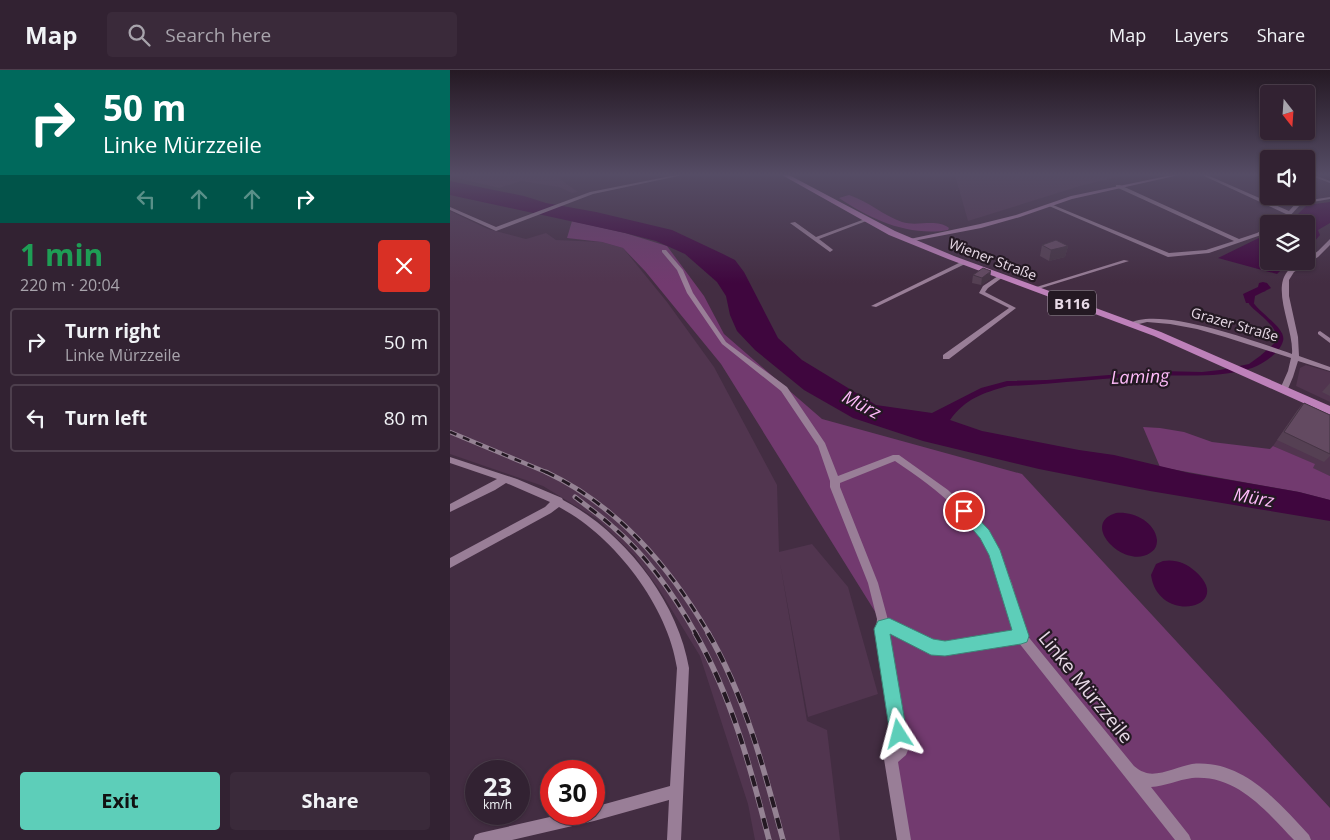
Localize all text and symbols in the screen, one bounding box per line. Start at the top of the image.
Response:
search box [107,12,457,57]
text: Map [25,18,77,51]
icon: search [125,21,153,49]
text: Search here [165,22,271,48]
text: Map [1109,23,1146,47]
text: Layers [1174,23,1229,47]
text: Share [1257,23,1305,47]
text: 50 m [103,84,186,131]
north arrow [1260,85,1315,140]
map controls [1260,85,1315,270]
icon: right [20,90,85,155]
text: Linke Mürzzeile [103,129,262,159]
button: sound [1260,150,1315,205]
icon: left [132,185,160,213]
icon: ahead [185,185,213,213]
icon: ahead [238,185,266,213]
icon: right [291,185,319,213]
button: layers [1260,215,1315,270]
street label: Wiener Straße [946,233,1040,285]
text: 1 min [20,234,103,275]
button: close [378,240,430,292]
text: 220 m · 20:04 [20,274,120,296]
road number: B116 [1048,290,1096,316]
street label: Grazer Straße [1189,302,1281,346]
text: Turn right [65,318,160,344]
icon: right [22,328,50,356]
text: 50 m [384,329,428,355]
text: Linke Mürzzeile [65,344,181,366]
water label: Laming [1110,363,1170,389]
water label: Mürz [838,384,886,424]
icon: left [22,404,50,432]
text: Turn left [65,405,147,431]
text: 80 m [384,405,428,431]
water label: Mürz [1232,482,1276,512]
pin [943,490,985,532]
icon: arrive [950,497,978,525]
street label: Linke Mürzzeile [1033,626,1139,748]
position arrow [872,707,924,759]
speed limit sign: 30 [540,760,605,825]
text: 23 [483,769,512,803]
button: Exit [20,772,220,830]
button: Share [230,772,430,830]
text: km/h [483,796,512,813]

